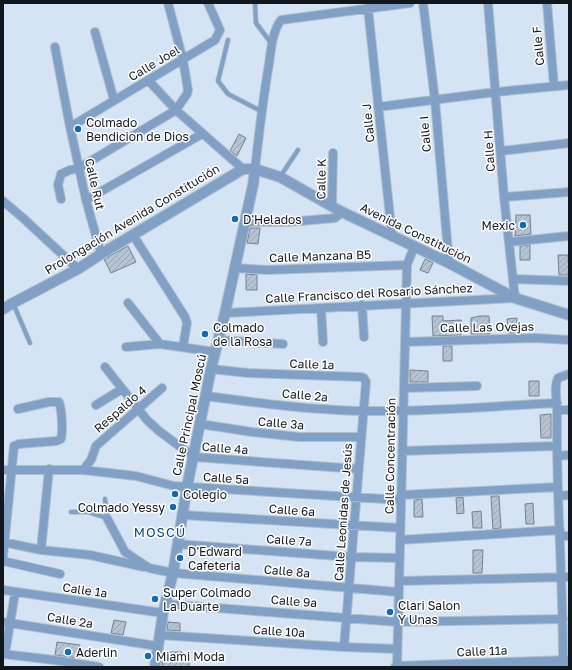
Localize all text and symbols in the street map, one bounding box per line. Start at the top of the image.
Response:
street label: Calle F [529,26,547,66]
street label: Calle Joel [126,42,182,84]
street label: Calle J [358,103,378,143]
place label: Colmado Bendicion de Dios [86,115,189,144]
street label: Calle I [416,115,434,153]
marker: Colmado Bendicion de Dios [73,124,83,134]
street label: Calle H [480,130,498,172]
street label: Calle Rut [82,157,108,211]
street label: Calle K [313,158,329,200]
street label: Prolongación Avenida Constitución [42,161,222,277]
street label: Avenida Constitución [358,200,474,266]
place label: D'Helados [243,212,302,227]
marker: D'Helados [230,214,240,224]
place label: Mexic [482,218,515,233]
marker: Mexic [518,220,528,230]
street label: Calle Manzana B5 [269,247,371,265]
street label: Calle Francisco del Rosario Sánchez [265,280,473,306]
street label: Calle Las Ovejas [440,319,534,335]
place label: Colmado de la Rosa [213,320,272,349]
marker: Colmado de la Rosa [200,329,210,339]
street label: Calle Principal Moscú [169,353,209,477]
street label: Calle 1ª [289,356,335,372]
street label: Respaldo 4 [91,382,149,436]
street label: Calle 2ª [281,386,329,404]
street label: Calle Concentración [381,398,399,514]
street label: Calle 3ª [257,414,305,432]
street label: Calle 4ª [201,439,249,457]
street label: Calle Leonidas de Jesús [331,442,355,582]
street label: Calle 5ª [202,469,250,487]
place label: Colegio [183,487,227,502]
marker: Colegio [170,489,180,499]
place label: Colmado Yessy [78,500,165,515]
street label: Calle 6ª [268,501,316,519]
marker: Colmado Yessy [168,502,178,512]
district label: MOSCÚ [134,524,186,540]
street label: Calle 7ª [266,531,312,549]
place label: D'Edward Cafeteria [188,544,242,573]
marker: D'Edward Cafeteria [175,553,185,563]
street label: Calle 8ª [263,561,311,581]
street label: Calle 1ª [62,579,108,601]
place label: Super Colmado La Duarte [163,585,251,614]
street label: Calle 9ª [270,592,318,610]
marker: Super Colmado La Duarte [150,594,160,604]
place label: Clari Salon Y Unas [398,598,460,627]
marker: Clari Salon Y Unas [385,607,395,617]
street label: Calle 2ª [46,609,94,631]
street label: Calle 10ª [252,622,306,640]
street label: Calle 11ª [456,643,508,659]
place label: Aderlin [76,645,117,660]
marker: Aderlin [63,647,73,657]
place label: Miami Moda [156,649,225,664]
marker: Miami Moda [143,651,153,661]

